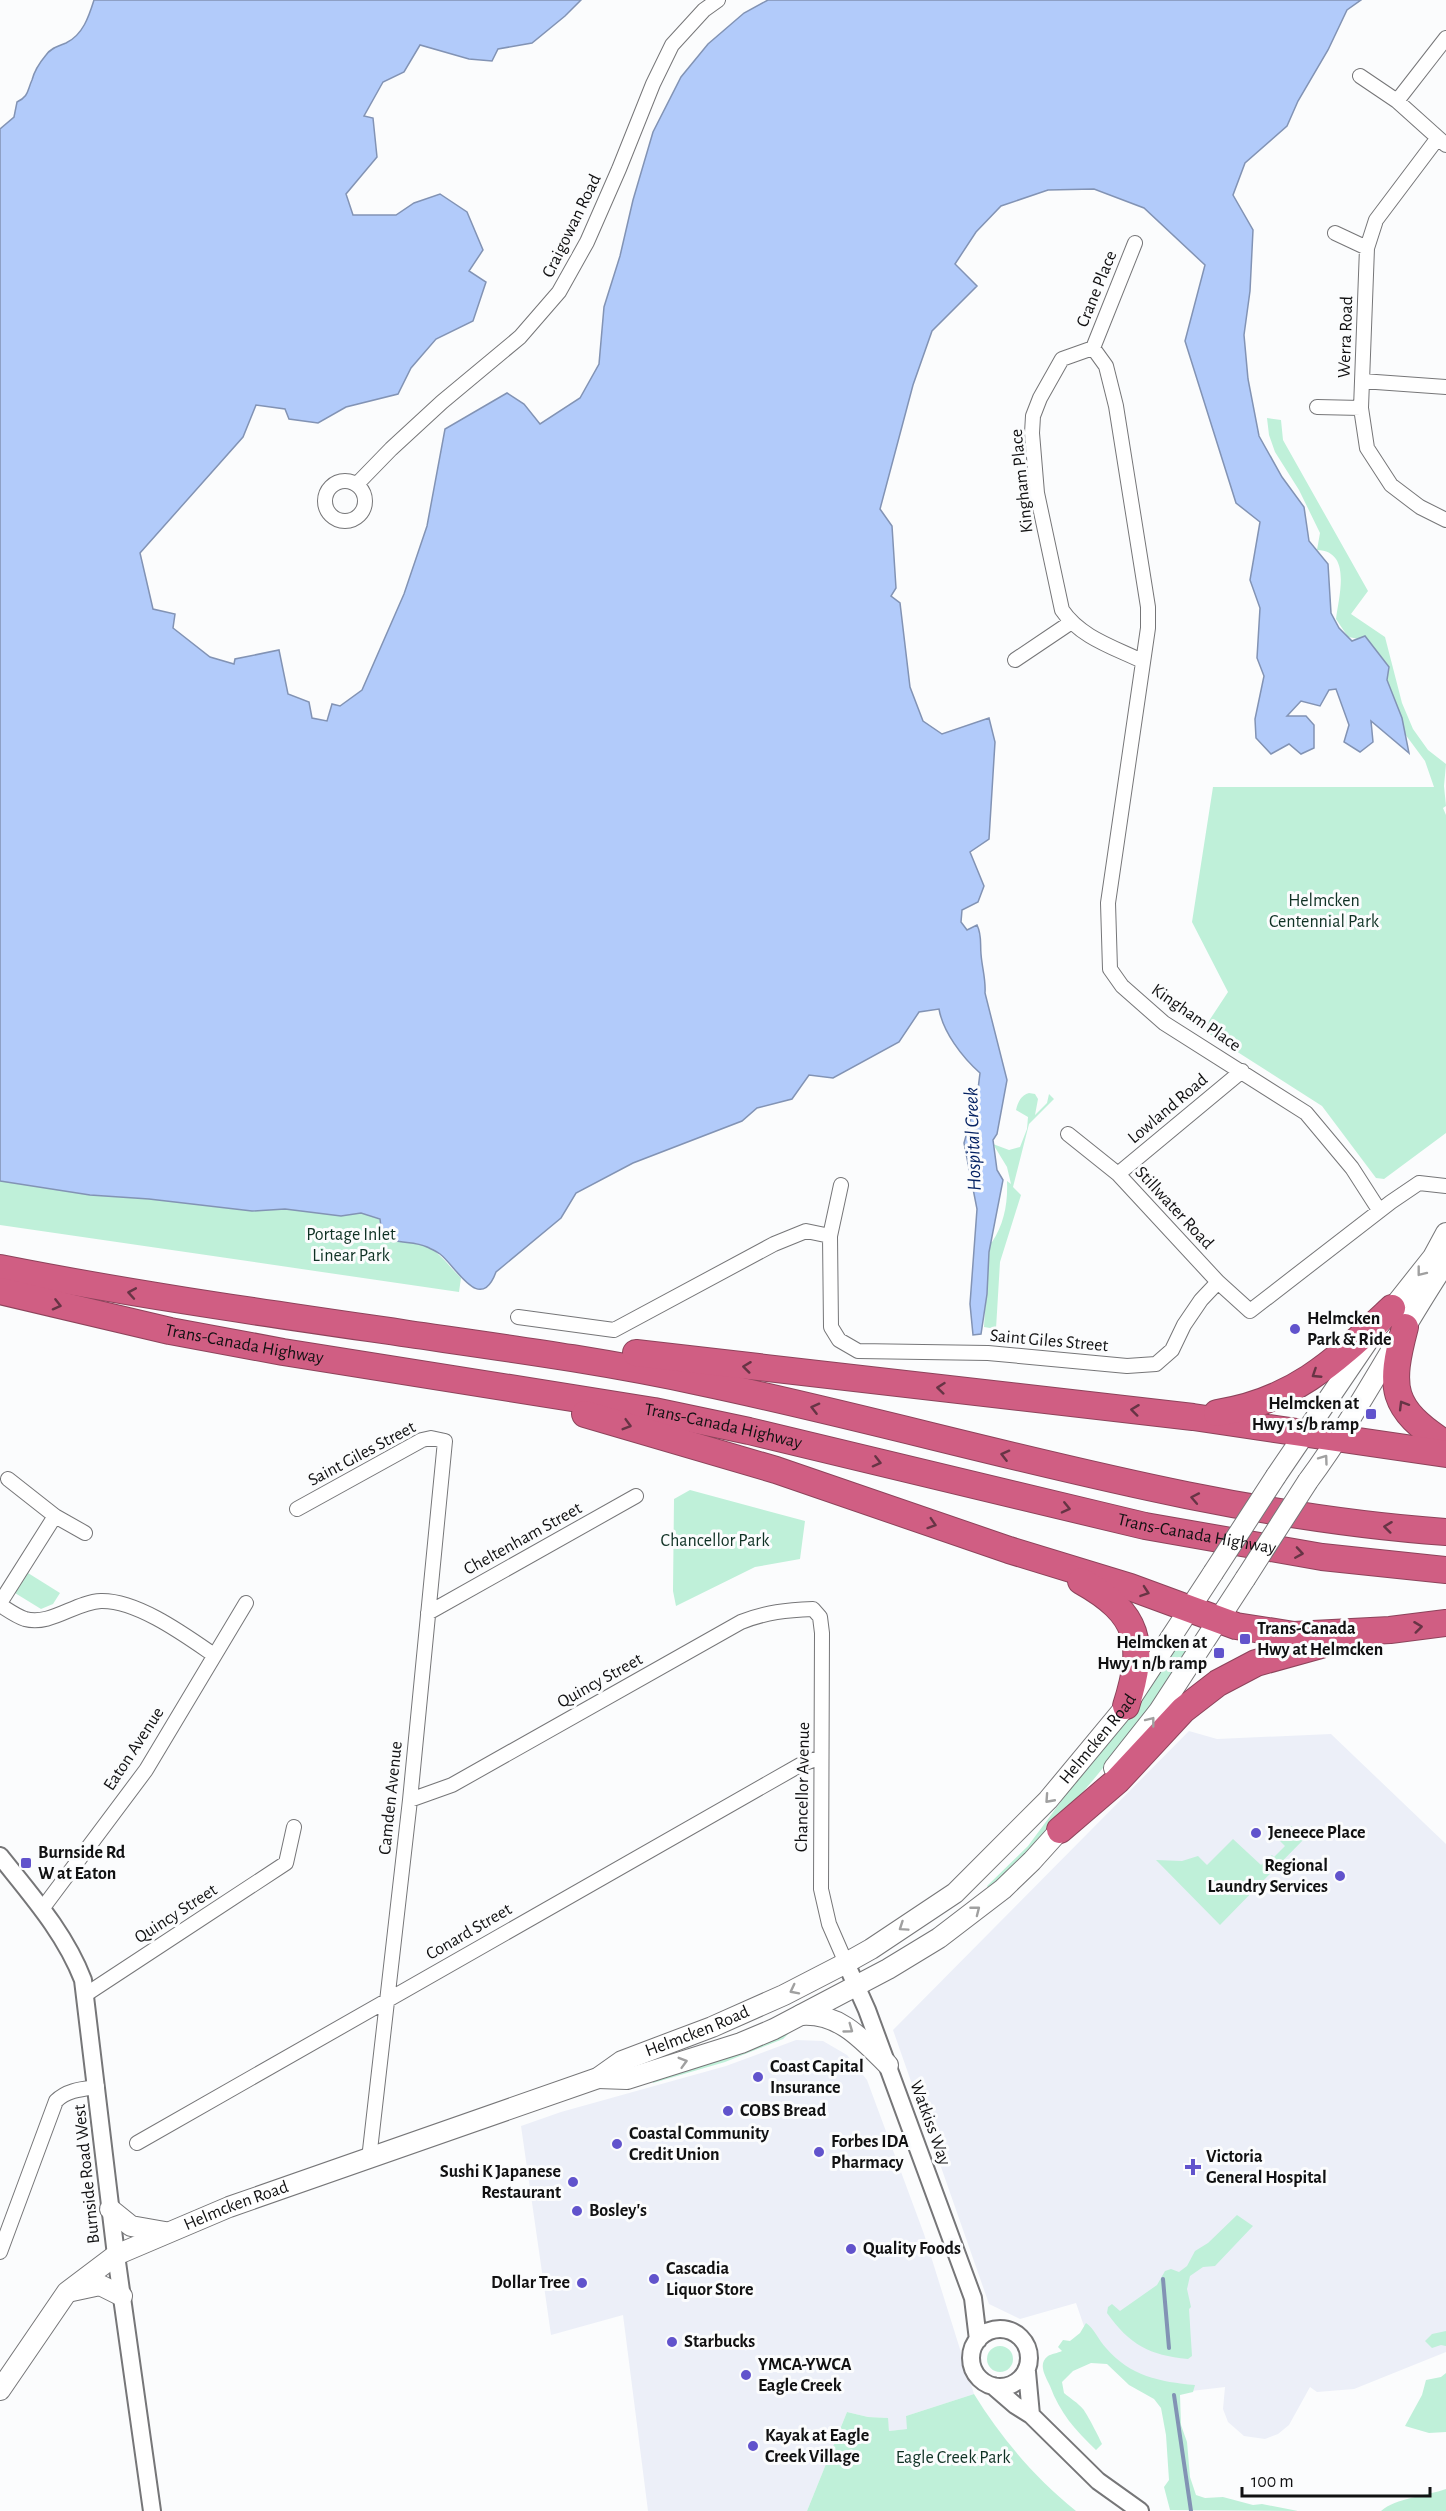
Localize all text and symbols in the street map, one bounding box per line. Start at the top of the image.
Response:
street label: Craigowan Road [539,171,605,281]
street label: Crane Place [1074,248,1120,330]
street label: Werra Road [1336,296,1356,378]
street label: Kingham Place [1008,428,1036,534]
park label: Helmcken Centennial Park [1269,892,1380,931]
street label: Kingham Place [1148,981,1244,1055]
street label: Lowland Road [1125,1071,1211,1147]
water label: Hospital Creek [961,1087,985,1191]
street label: Stillwater Road [1131,1163,1217,1253]
park label: Portage Inlet Linear Park [306,1226,396,1265]
one-way arrow [1417,1265,1428,1276]
one-way arrow [127,1287,137,1300]
one-way arrow [52,1297,62,1310]
place label: Helmcken Park & Ride [1307,1310,1392,1349]
street label: Trans-Canada Highway [163,1321,325,1367]
marker: Helmcken Park & Ride [1288,1322,1302,1336]
street label: Saint Giles Street [989,1327,1109,1355]
one-way arrow [743,1361,752,1374]
one-way arrow [1311,1366,1322,1377]
one-way arrow [937,1382,946,1395]
place label: Helmcken at Hwy 1 s/b ramp [1252,1395,1359,1434]
street label: Trans-Canada Highway [643,1401,804,1452]
one-way arrow [1399,1401,1410,1411]
one-way arrow [811,1402,821,1415]
one-way arrow [1130,1404,1139,1417]
marker: Helmcken at Hwy 1 s/b ramp [1364,1407,1378,1421]
street label: Saint Giles Street [305,1418,419,1490]
one-way arrow [621,1418,632,1430]
one-way arrow [1000,1449,1010,1462]
one-way arrow [872,1455,882,1468]
one-way arrow [1317,1455,1328,1466]
one-way arrow [1190,1492,1200,1505]
street label: Cheltenham Street [461,1499,585,1579]
one-way arrow [1061,1501,1071,1514]
street label: Trans-Canada Highway [1116,1511,1278,1558]
one-way arrow [926,1517,937,1530]
one-way arrow [1383,1521,1392,1533]
park label: Chancellor Park [661,1532,770,1550]
one-way arrow [1294,1547,1304,1559]
one-way arrow [1139,1585,1150,1598]
place label: Trans-Canada Hwy at Helmcken [1257,1620,1383,1659]
one-way arrow [1414,1621,1423,1633]
marker: Trans-Canada Hwy at Helmcken [1238,1632,1252,1646]
place label: Helmcken at Hwy 1 n/b ramp [1097,1634,1207,1673]
marker: Helmcken at Hwy 1 n/b ramp [1212,1646,1226,1660]
street label: Quincy Street [554,1650,646,1712]
street label: Helmcken Road [1056,1691,1140,1788]
street label: Eaton Avenue [100,1704,168,1794]
one-way arrow [1144,1717,1155,1728]
street label: Chancellor Avenue [793,1722,813,1852]
street label: Camden Avenue [376,1740,406,1856]
one-way arrow [1045,1792,1056,1803]
place label: Jeneece Place [1268,1824,1366,1842]
marker: Jeneece Place [1249,1826,1263,1840]
place label: Burnside Rd W at Eaton [38,1844,126,1883]
marker: Burnside Rd W at Eaton [19,1856,33,1870]
place label: Regional Laundry Services [1208,1857,1328,1896]
marker: Regional Laundry Services [1333,1869,1347,1883]
street label: Quincy Street [132,1881,221,1947]
street label: Conard Street [423,1900,515,1964]
one-way arrow [970,1906,981,1917]
one-way arrow [899,1920,910,1931]
one-way arrow [789,1983,800,1994]
street label: Helmcken Road [643,2003,752,2060]
one-way arrow [843,2022,854,2033]
one-way arrow [677,2057,688,2069]
place label: Coast Capital Insurance [770,2058,864,2097]
marker: Coast Capital Insurance [751,2070,765,2084]
street label: Watkiss Way [906,2078,954,2168]
place label: COBS Bread [740,2102,827,2120]
street label: Burnside Road West [71,2103,103,2245]
marker: COBS Bread [721,2104,735,2118]
place label: Coastal Community Credit Union [629,2125,770,2164]
place label: Forbes IDA Pharmacy [831,2133,909,2172]
marker: Coastal Community Credit Union [610,2137,624,2151]
marker: Forbes IDA Pharmacy [812,2145,826,2159]
place label: Victoria General Hospital [1206,2148,1327,2187]
marker: Victoria General Hospital [1184,2158,1202,2176]
place label: Sushi K Japanese Restaurant [440,2163,561,2202]
marker: Sushi K Japanese Restaurant [566,2175,580,2189]
street label: Helmcken Road [181,2178,291,2234]
place label: Bosley's [589,2202,647,2220]
marker: Bosley's [570,2204,584,2218]
place label: Quality Foods [863,2240,961,2258]
marker: Quality Foods [844,2242,858,2256]
place label: Cascadia Liquor Store [666,2260,753,2299]
marker: Cascadia Liquor Store [647,2272,661,2286]
place label: Dollar Tree [491,2274,570,2292]
marker: Dollar Tree [575,2276,589,2290]
place label: Starbucks [684,2333,755,2351]
marker: Starbucks [665,2335,679,2349]
place label: YMCA-YWCA Eagle Creek [758,2356,852,2395]
marker: YMCA-YWCA Eagle Creek [739,2368,753,2382]
place label: Kayak at Eagle Creek Village [765,2427,869,2466]
marker: Kayak at Eagle Creek Village [746,2439,760,2453]
park label: Eagle Creek Park [896,2449,1011,2467]
scale bar [1242,2460,1430,2498]
text: 100 m [1251,2473,1294,2491]

